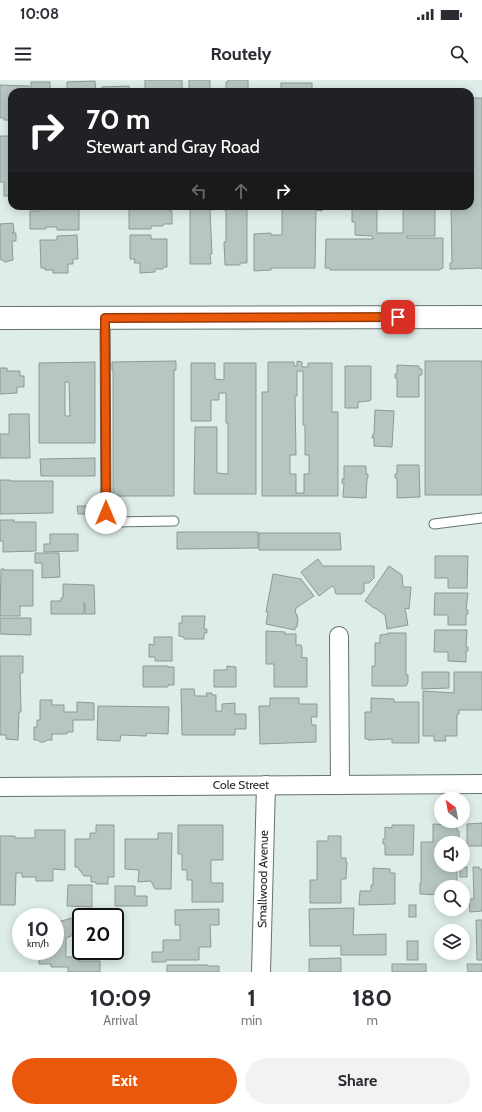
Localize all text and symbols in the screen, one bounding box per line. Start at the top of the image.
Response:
text: 10:08 [20,5,59,23]
icon: menu [12,43,34,65]
text: Routely [211,43,271,65]
icon: search [448,43,470,65]
text: 70 m [86,102,150,136]
icon: right [20,104,72,156]
text: Stewart and Gray Road [86,136,260,158]
icon: left [188,180,210,202]
icon: ahead [230,180,252,202]
icon: right [272,180,294,202]
pin [381,300,415,334]
icon: arrive [387,306,409,328]
position arrow [85,492,127,534]
street label: Cole Street [213,777,269,792]
north arrow [434,792,470,828]
map controls [434,792,470,960]
street label: Smallwood Avenue [254,830,271,928]
button: sound [434,836,470,872]
button: search [434,880,470,916]
speed limit sign: 20 [72,908,124,960]
text: 10 [27,917,49,941]
button: layers [434,924,470,960]
text: km/h [27,937,49,950]
text: 10:09 [90,983,151,1012]
text: 1 [247,983,256,1012]
text: 180 [352,983,392,1012]
text: Arrival [103,1012,138,1028]
text: min [241,1012,262,1028]
text: m [366,1012,378,1028]
button: Exit [12,1058,237,1104]
button: Share [245,1058,470,1104]

